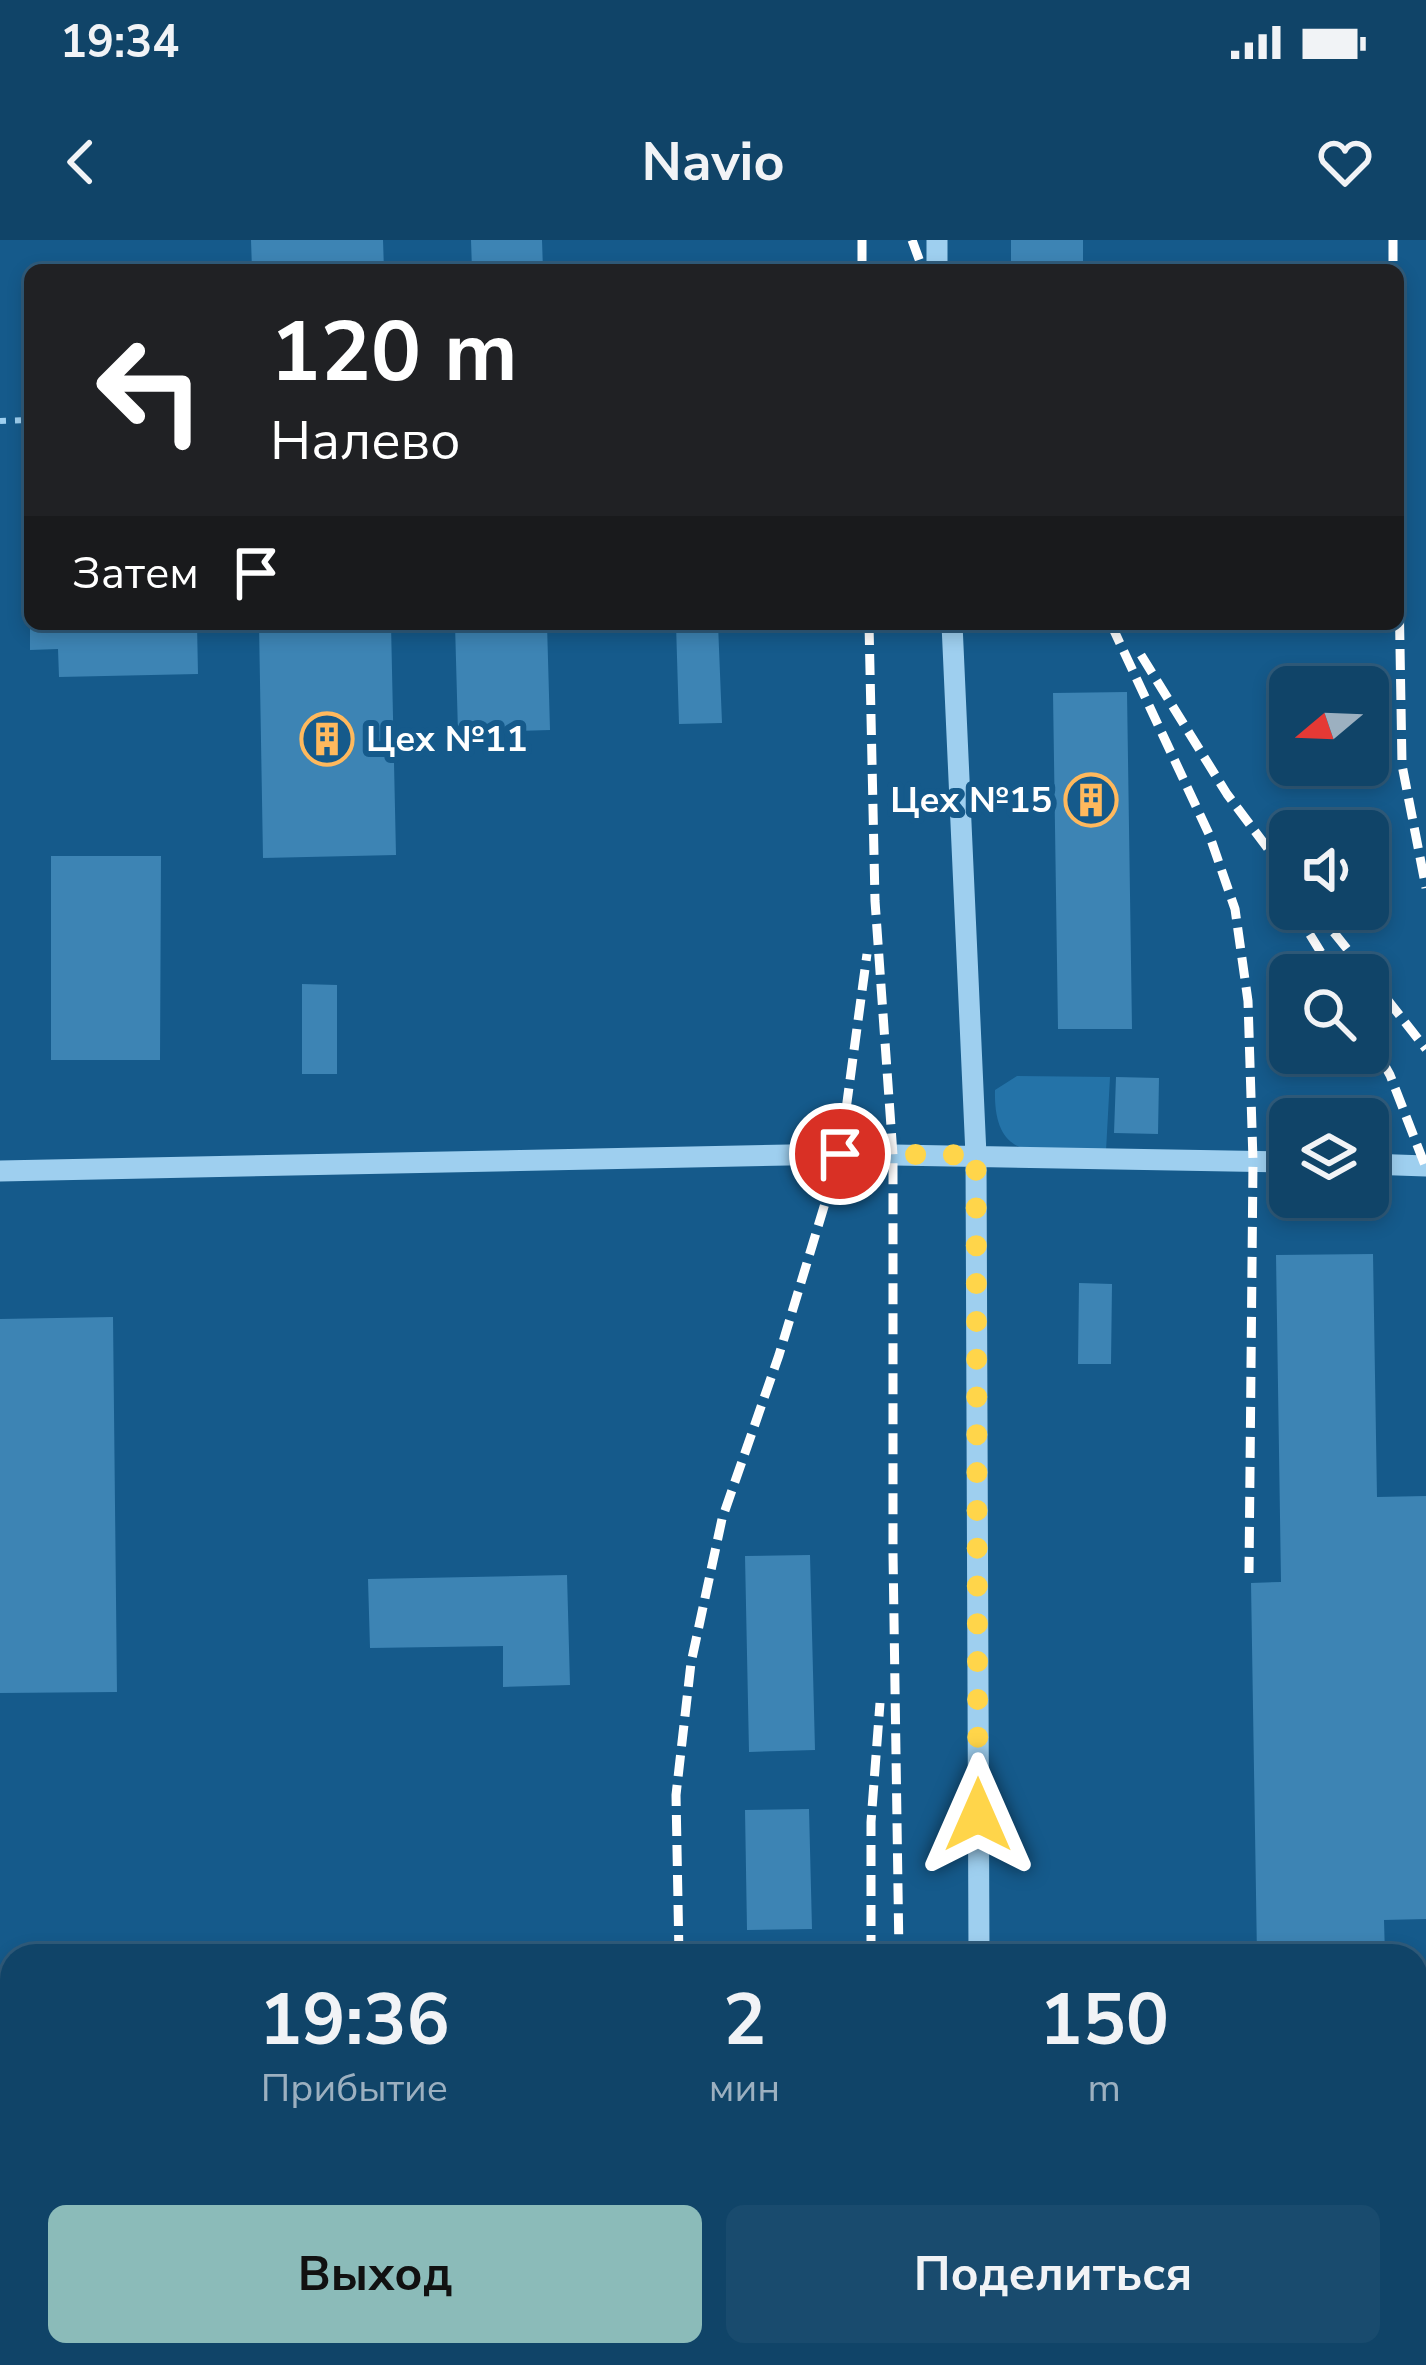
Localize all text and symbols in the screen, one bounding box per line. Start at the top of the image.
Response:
text: 19:34 [60,12,179,73]
text: Navio [642,125,785,199]
icon: back [48,129,114,195]
icon: heart [1312,129,1378,195]
text: 120 m [270,295,518,410]
icon: left [72,312,228,468]
text: Налево [270,404,461,478]
icon: arrive [223,540,289,606]
text: Затем [72,543,199,604]
north arrow [1269,666,1389,786]
map controls [1269,666,1389,1218]
building icon: Цех №11 [299,711,355,767]
place label: Цех №11 [366,715,528,764]
building icon: Цех №15 [1063,772,1119,828]
place label: Цех №15 [890,776,1052,825]
button: sound [1269,810,1389,930]
button: search [1269,954,1389,1074]
button: layers [1269,1098,1389,1218]
pin [789,1103,891,1205]
icon: arrive [807,1121,873,1187]
position arrow [915,1752,1041,1878]
text: 19:36 [259,1971,450,2069]
text: 2 [723,1971,766,2069]
text: 150 [1039,1971,1169,2069]
text: Прибытие [261,2062,448,2115]
text: мин [709,2062,780,2115]
text: m [1087,2062,1121,2115]
button: Выход [48,2205,702,2343]
button: Поделиться [726,2205,1380,2343]

